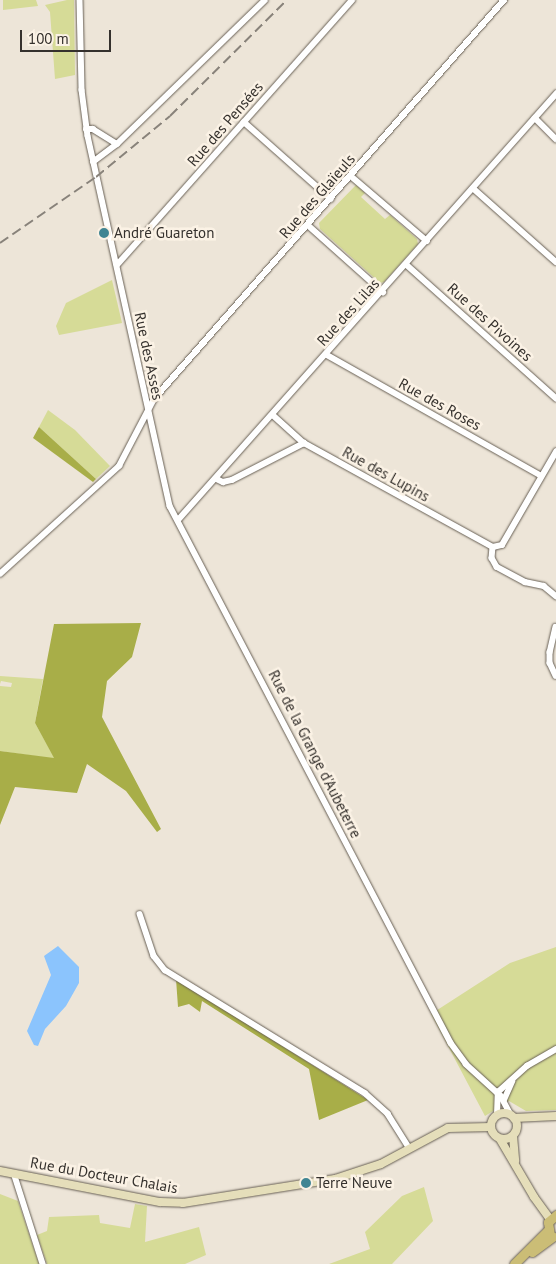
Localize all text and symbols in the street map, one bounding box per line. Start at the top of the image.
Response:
scale bar [22,20,114,52]
text: 100 m [28,29,69,48]
street label: Rue des Pensées [183,78,267,170]
street label: Rue des Glaïeuls [275,150,359,242]
place label: André Guareton [114,224,214,242]
marker: André Guareton [98,227,110,239]
street label: Rue des Lilas [313,275,383,349]
street label: Rue des Pivoines [444,279,536,365]
street label: Rue des Asses [131,310,167,402]
street label: Rue des Roses [396,374,484,434]
street label: Rue des Lupins [339,443,433,505]
street label: Rue de la Grange d'Aubeterre [265,667,365,841]
street label: Rue du Docteur Chalais [29,1153,179,1197]
place label: Terre Neuve [316,1174,392,1192]
marker: Terre Neuve [300,1177,312,1189]

